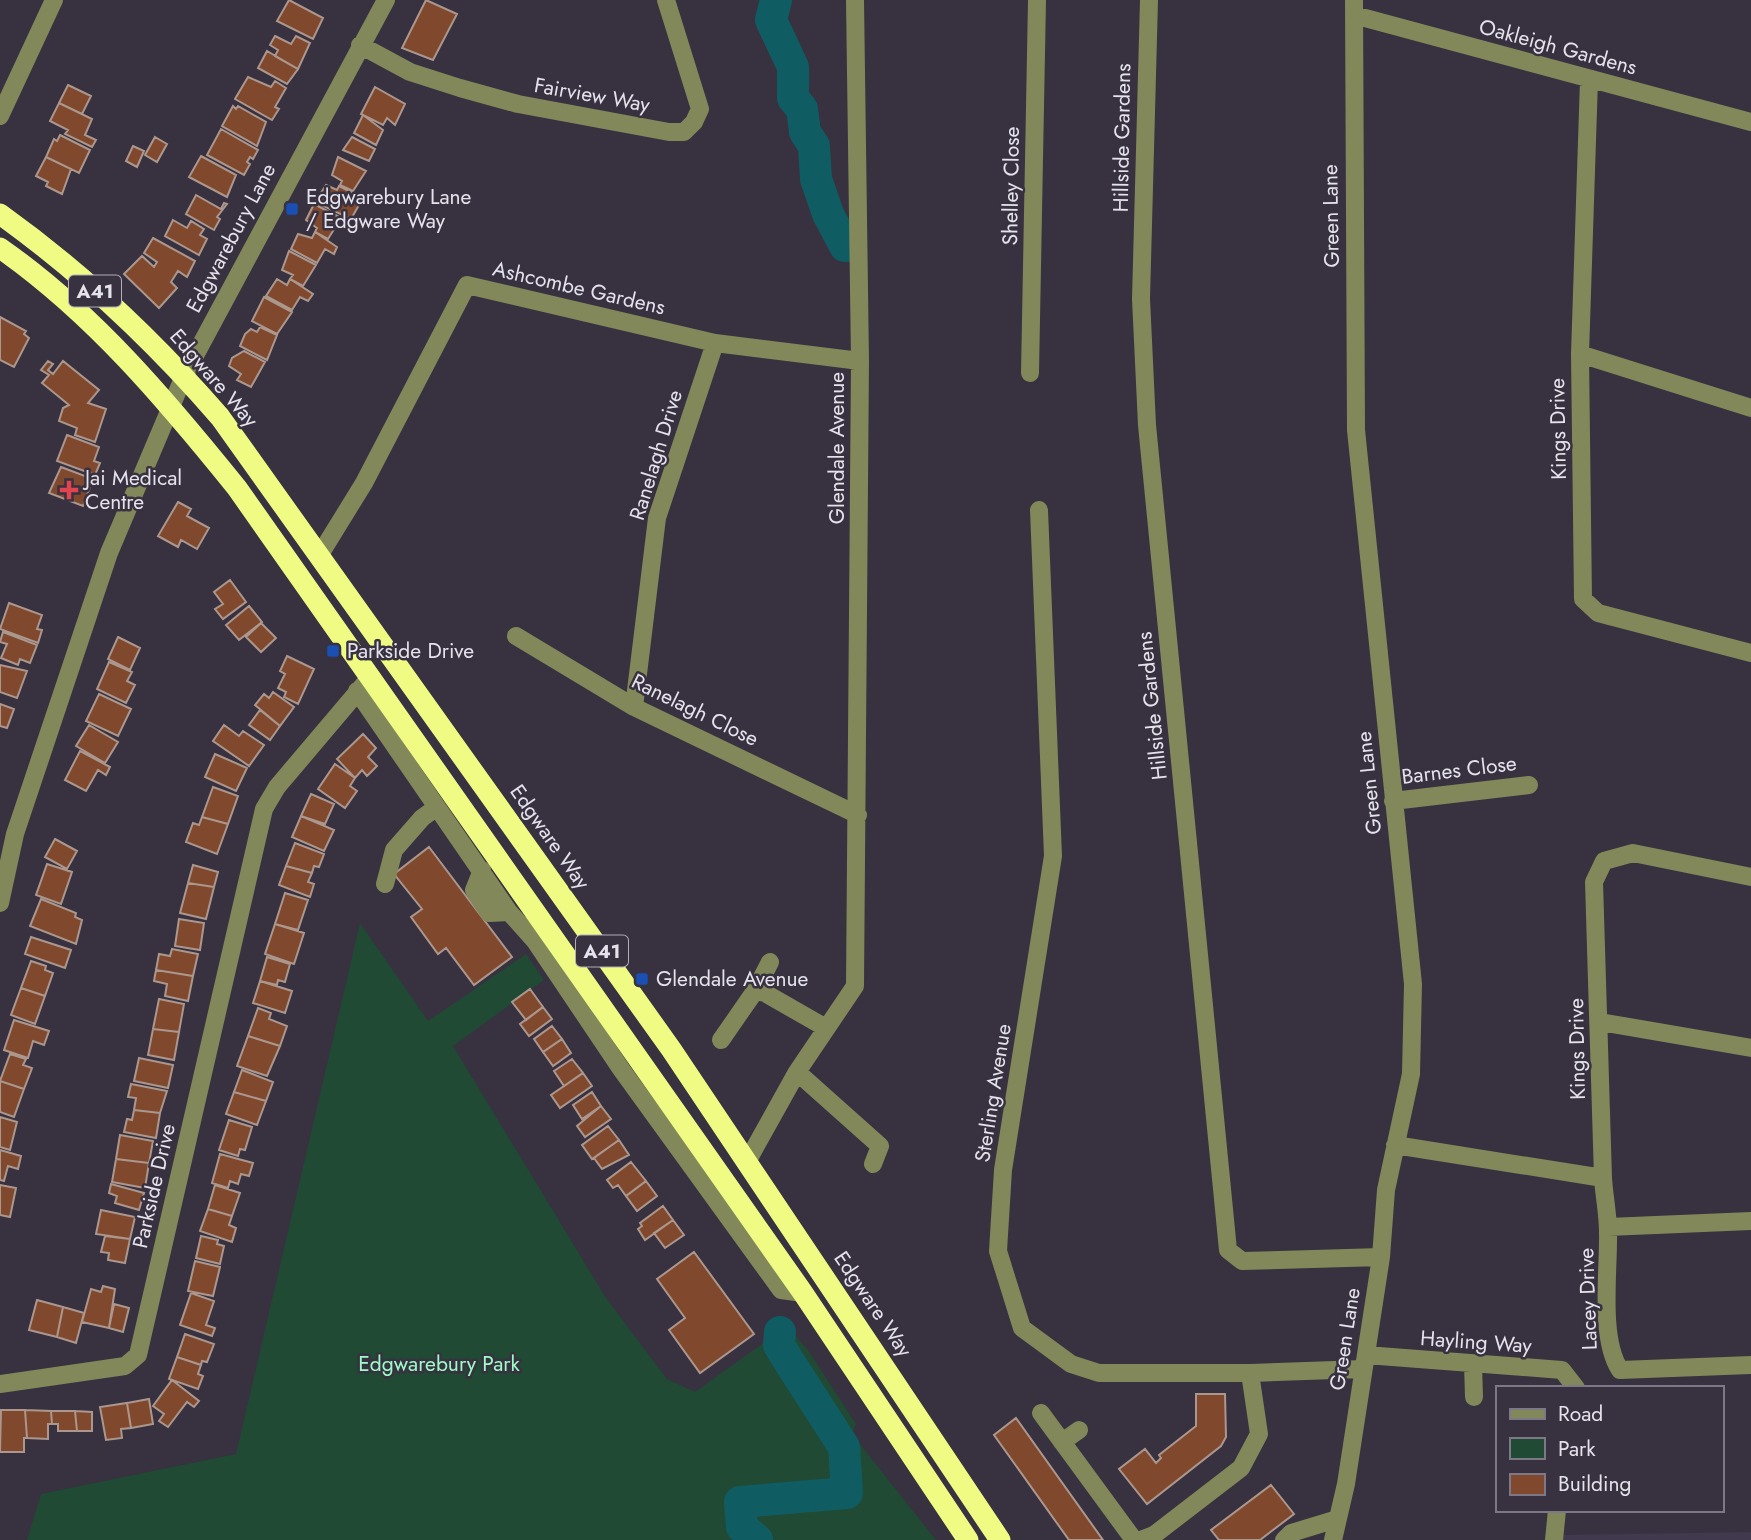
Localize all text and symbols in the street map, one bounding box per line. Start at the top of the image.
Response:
street label: Oakleigh Gardens [1476,12,1640,82]
street label: Hillside Gardens [1106,63,1138,213]
street label: Fairview Way [532,70,653,120]
street label: Shelley Close [995,126,1027,246]
street label: Edgwarebury Lane [179,158,283,318]
street label: Green Lane [1315,164,1347,268]
place label: Edgwarebury Lane / Edgware Way [306,182,472,236]
marker: Edgwarebury Lane / Edgware Way [284,201,300,217]
street label: Ashcombe Gardens [490,254,668,322]
road number: A41 [69,276,121,306]
street label: Edgware Way [163,322,266,434]
street label: Glendale Avenue [822,372,852,524]
street label: Kings Drive [1542,378,1574,480]
street label: Ranelagh Drive [622,386,690,524]
place label: Jai Medical Centre [82,463,182,517]
marker: Jai Medical Centre [59,480,79,500]
street label: Hillside Gardens [1129,630,1175,782]
place label: Parkside Drive [347,636,474,666]
marker: Parkside Drive [325,643,341,659]
street label: Ranelagh Close [626,666,764,754]
street label: Green Lane [1349,730,1389,836]
street label: Barnes Close [1400,748,1518,792]
street label: Edgware Way [503,779,598,896]
road number: A41 [576,936,628,967]
place label: Glendale Avenue [656,964,809,994]
marker: Glendale Avenue [634,971,650,987]
street label: Kings Drive [1561,998,1593,1100]
street label: Sterling Avenue [967,1022,1019,1164]
street label: Parkside Drive [125,1121,183,1251]
street label: Edgware Way [827,1245,920,1364]
street label: Lacey Drive [1571,1247,1605,1351]
street label: Green Lane [1322,1285,1368,1392]
street label: Hayling Way [1419,1323,1534,1361]
park label: Edgwarebury Park [358,1349,520,1379]
legend [1496,1386,1723,1512]
text: Road [1558,1399,1603,1429]
text: Park [1558,1434,1596,1464]
text: Building [1558,1469,1631,1499]

